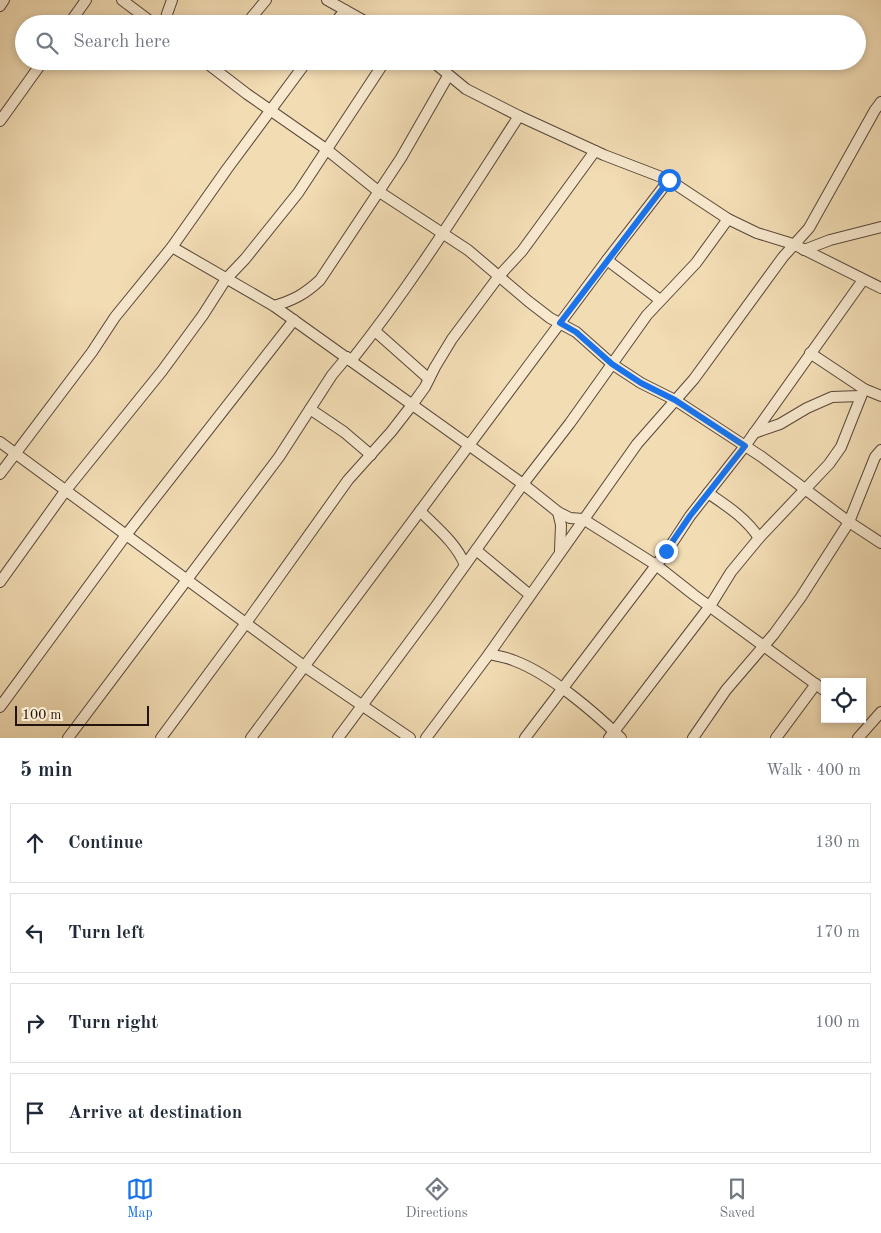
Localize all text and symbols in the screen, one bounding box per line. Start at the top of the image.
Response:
search box [15,15,866,70]
icon: search [33,29,61,57]
text: Search here [73,33,170,52]
route start [658,169,681,192]
route end [655,540,678,563]
map controls [821,678,866,723]
button: locate [821,678,866,723]
scale bar [15,703,149,726]
text: 100 m [22,708,61,722]
text: 5 min [20,760,73,781]
text: Walk · 400 m [766,763,861,779]
icon: ahead [21,829,49,857]
text: Continue [68,834,143,853]
text: 130 m [815,835,860,851]
icon: left [21,919,49,947]
text: Turn left [68,924,145,943]
text: 170 m [815,925,860,941]
icon: right [21,1009,49,1037]
text: Turn right [68,1014,158,1033]
text: 100 m [815,1015,860,1031]
icon: arrive [21,1099,49,1127]
text: Arrive at destination [68,1104,242,1123]
tab: Map [126,1175,154,1222]
tab: Directions [406,1175,468,1222]
tab: Saved [719,1175,755,1222]

